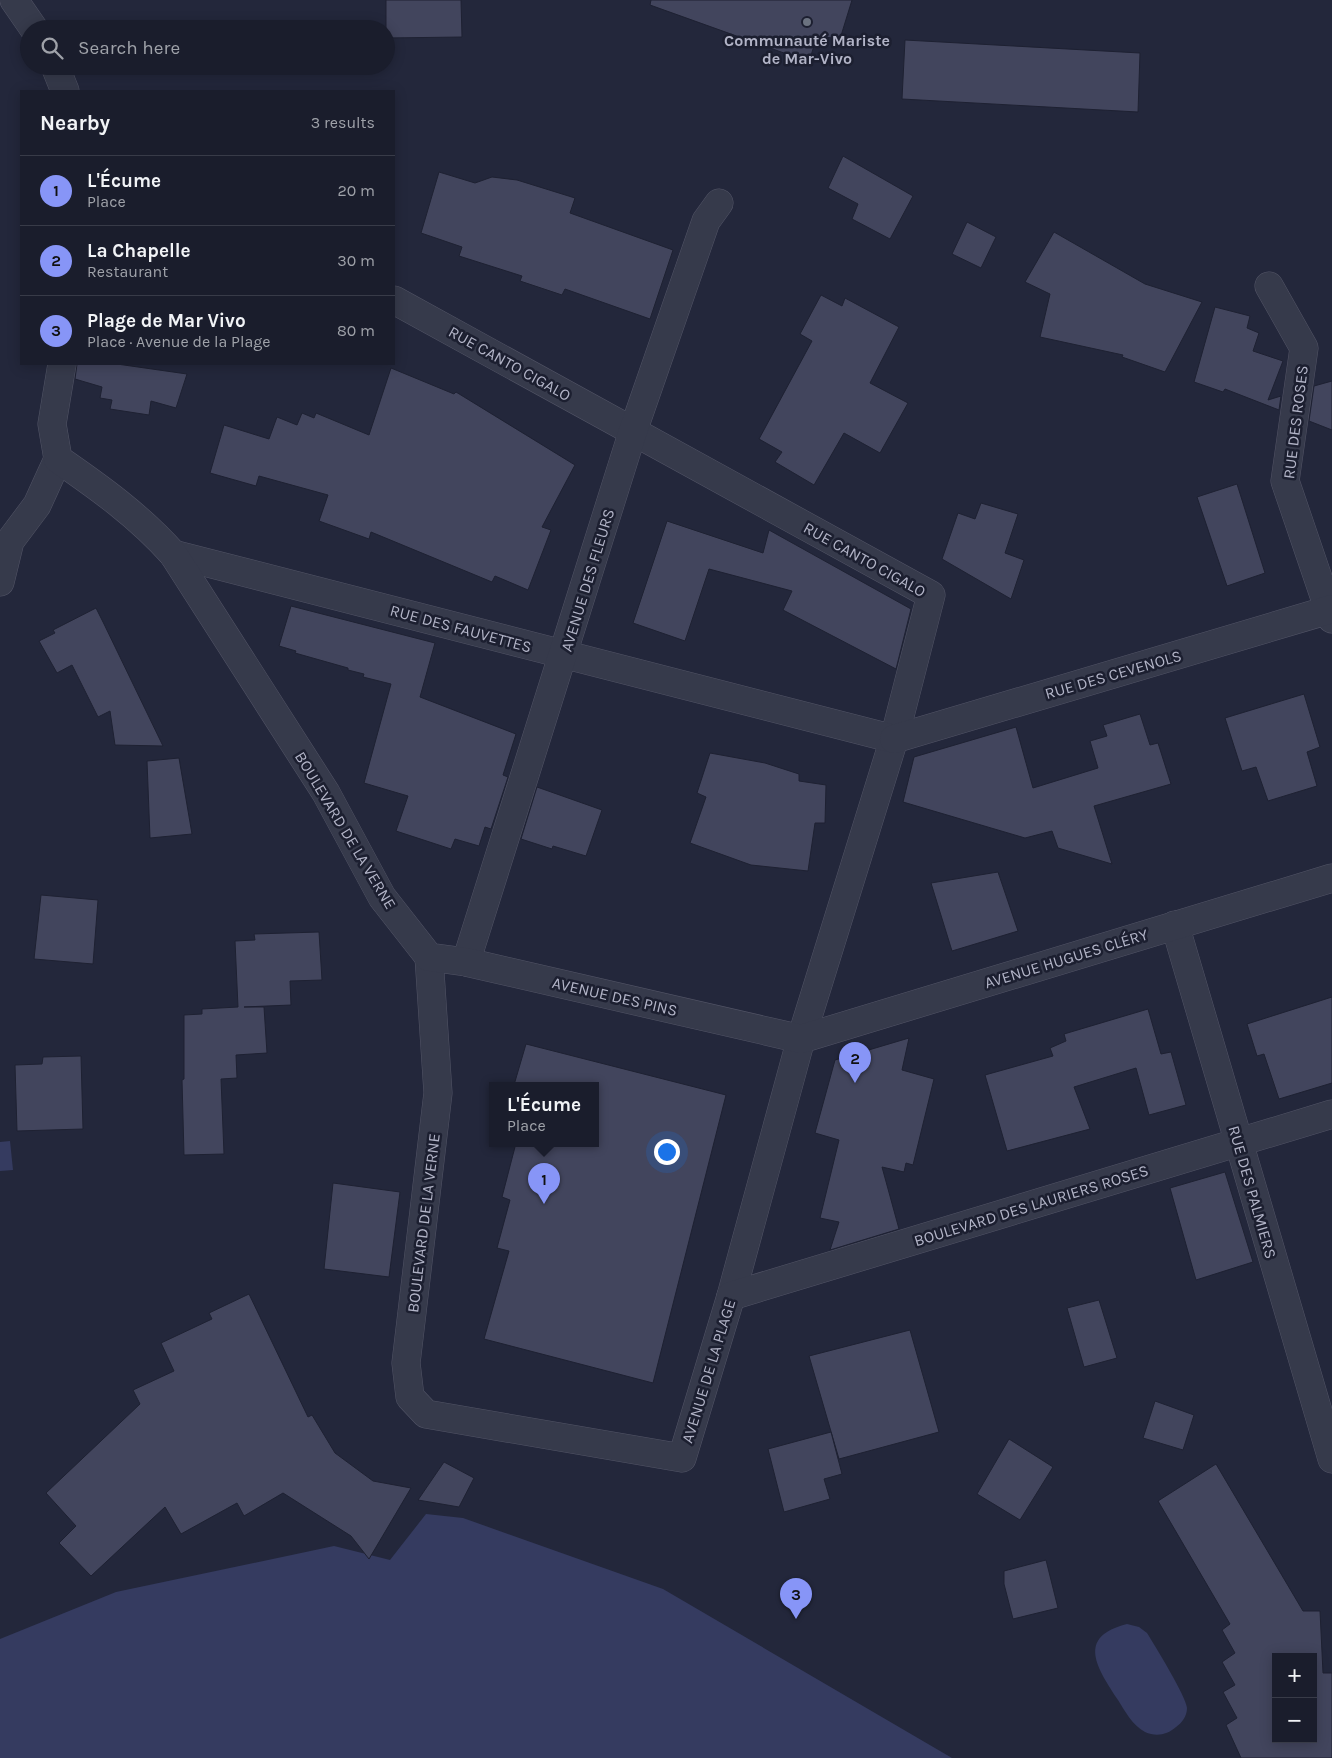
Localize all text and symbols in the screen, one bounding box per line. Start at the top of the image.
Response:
marker: Communauté Mariste de Mar-Vivo [801,16,813,28]
search box [20,20,395,75]
place label: Communauté Mariste de Mar-Vivo [724,31,890,68]
icon: search [38,34,66,62]
text: Search here [78,37,180,59]
text: Nearby [40,111,110,135]
text: 3 results [311,113,375,132]
text: L'Écume [87,170,161,192]
text: 1 [53,181,59,200]
text: 20 m [337,181,375,200]
text: Place [87,192,126,211]
text: La Chapelle [87,240,191,262]
text: 2 [51,251,61,270]
text: 30 m [337,251,375,270]
text: Restaurant [87,262,168,281]
text: Plage de Mar Vivo [87,310,246,332]
text: 3 [51,321,61,340]
text: 80 m [337,321,375,340]
street label: RUE CANTO CIGALO [445,322,574,405]
text: Place · Avenue de la Plage [87,332,271,351]
street label: RUE DES ROSES [1279,364,1312,480]
street label: AVENUE DES FLEURS [557,506,618,654]
street label: RUE CANTO CIGALO [800,518,929,601]
street label: RUE DES FAUVETTES [388,600,534,657]
street label: RUE DES CEVENOLS [1043,646,1184,703]
street label: BOULEVARD DE LA VERNE [291,748,400,913]
street label: AVENUE HUGUES CLÉRY [982,924,1150,992]
street label: AVENUE DES PINS [550,973,679,1020]
pin: 2 [839,1042,871,1083]
popup [489,1082,599,1147]
text: L'Écume [507,1094,581,1116]
text: Place [507,1116,546,1135]
street label: RUE DES PALMIERS [1224,1123,1281,1261]
street label: BOULEVARD DE LA VERNE [403,1132,444,1314]
your location [654,1139,680,1165]
street label: BOULEVARD DES LAURIERS ROSES [912,1161,1151,1250]
pin: 1 [528,1163,560,1204]
street label: AVENUE DE LA PLAGE [678,1297,739,1445]
pin: 3 [780,1578,812,1619]
map controls [1272,1653,1317,1743]
button: + [1272,1653,1317,1698]
button: − [1272,1698,1317,1743]

